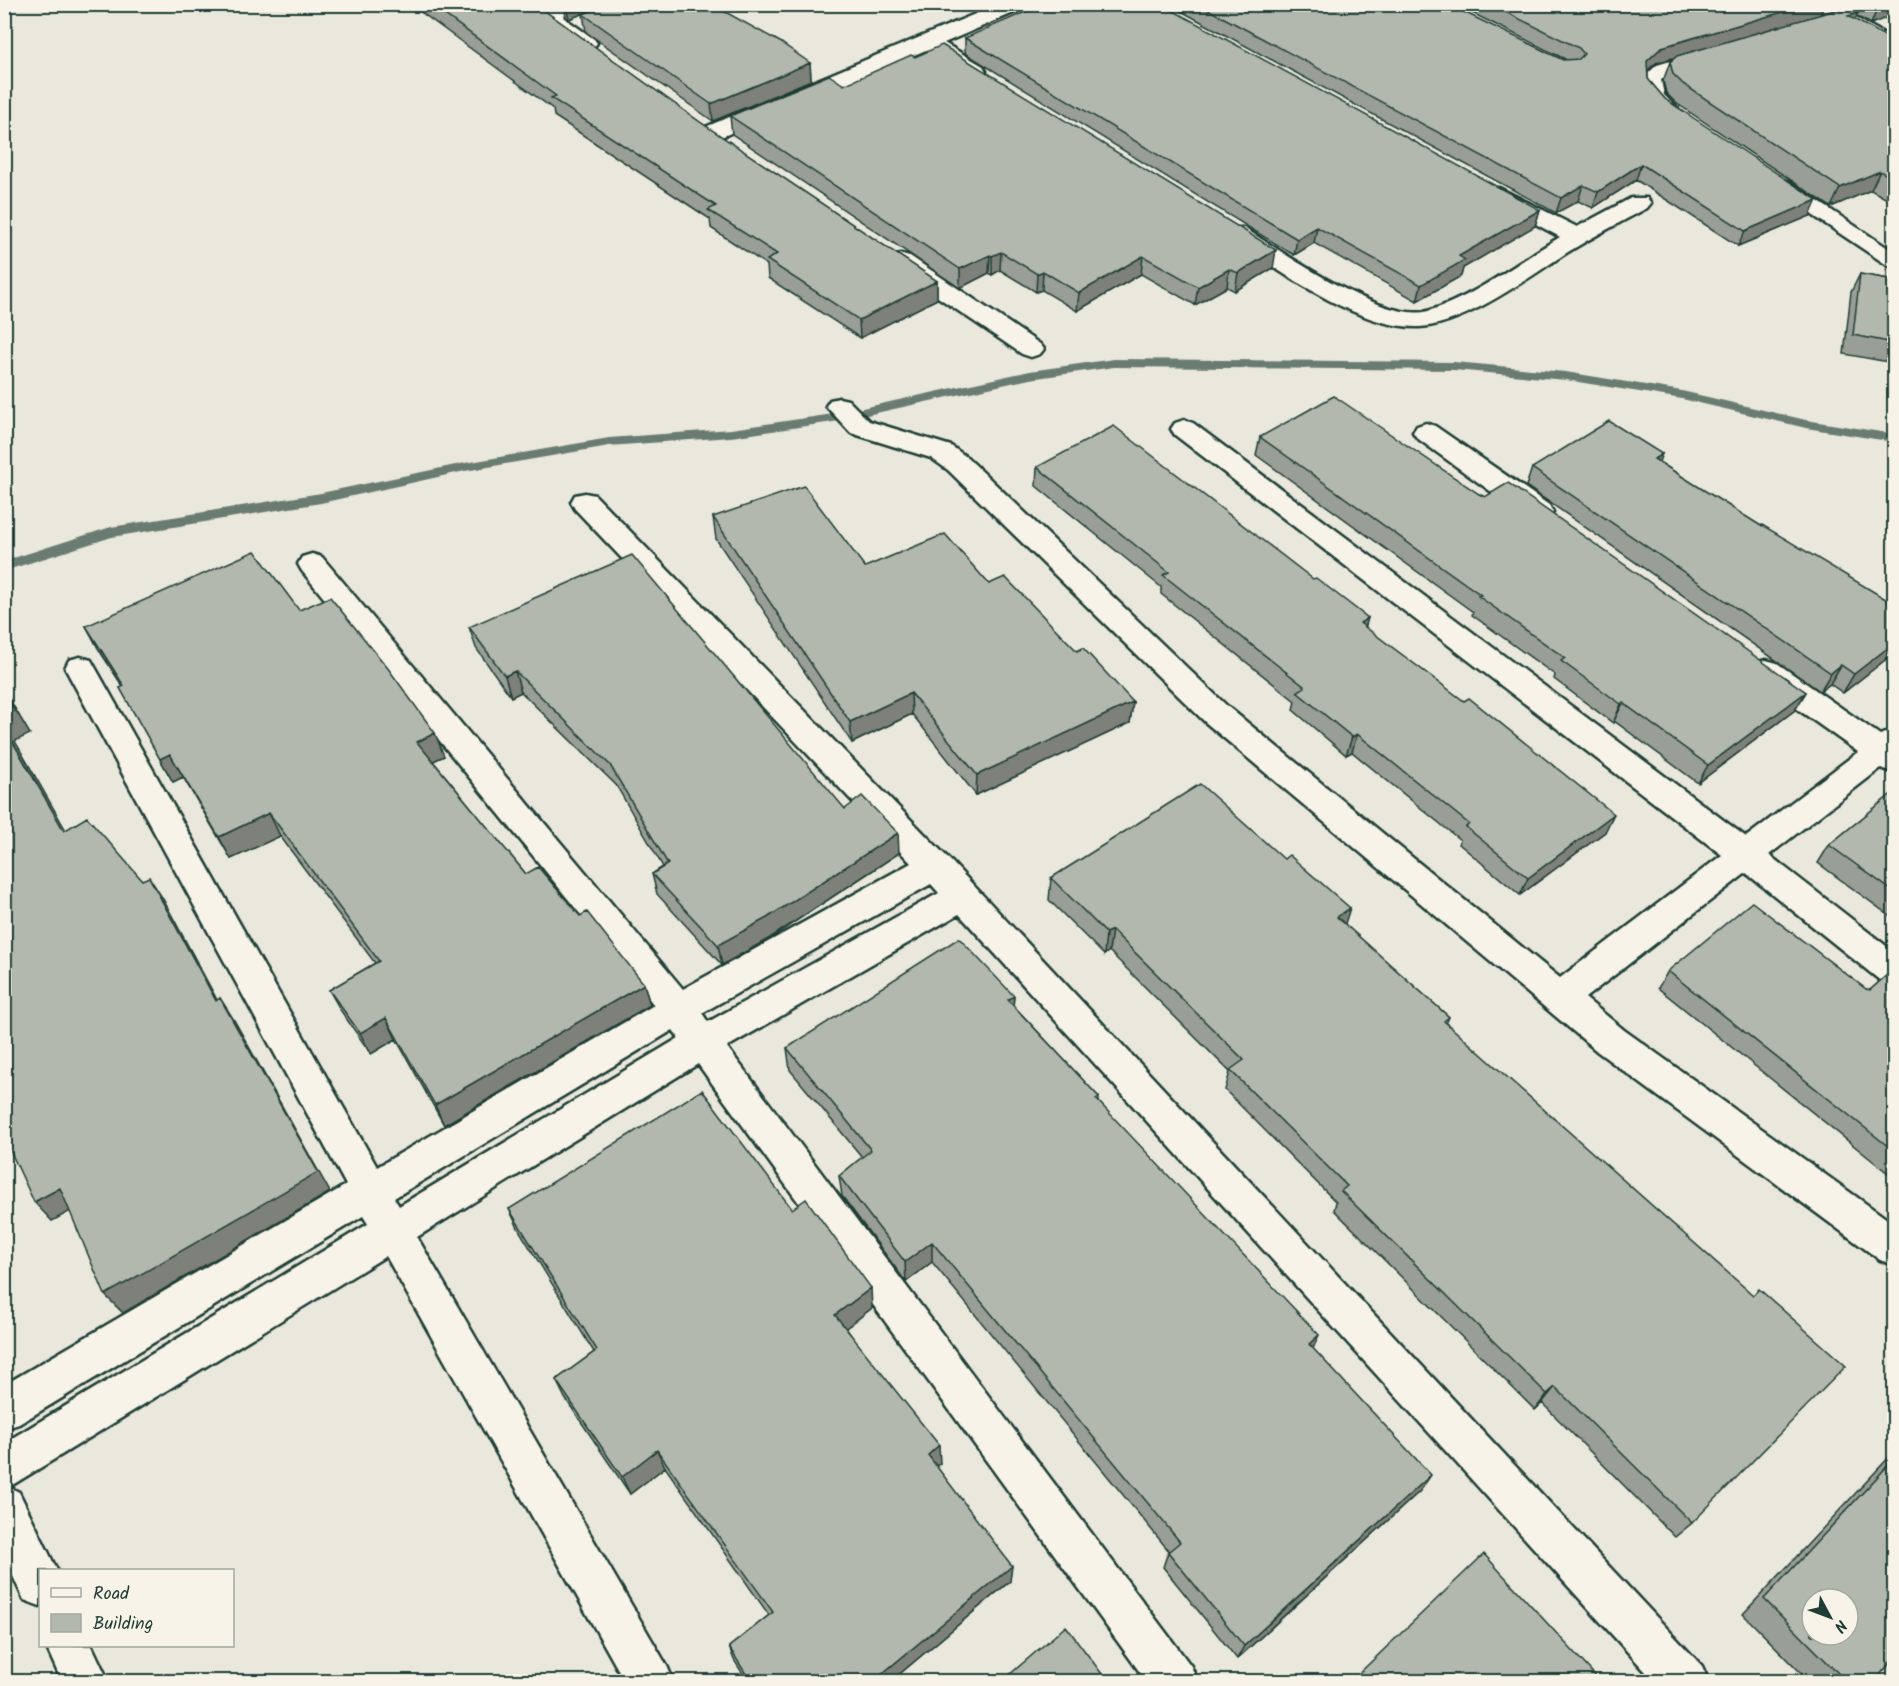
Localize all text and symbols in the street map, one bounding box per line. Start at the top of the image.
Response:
legend [39,1569,234,1647]
text: Road [93,1580,130,1609]
north arrow [1800,1587,1860,1647]
text: Building [93,1610,153,1639]
text: N [1827,1614,1853,1638]

